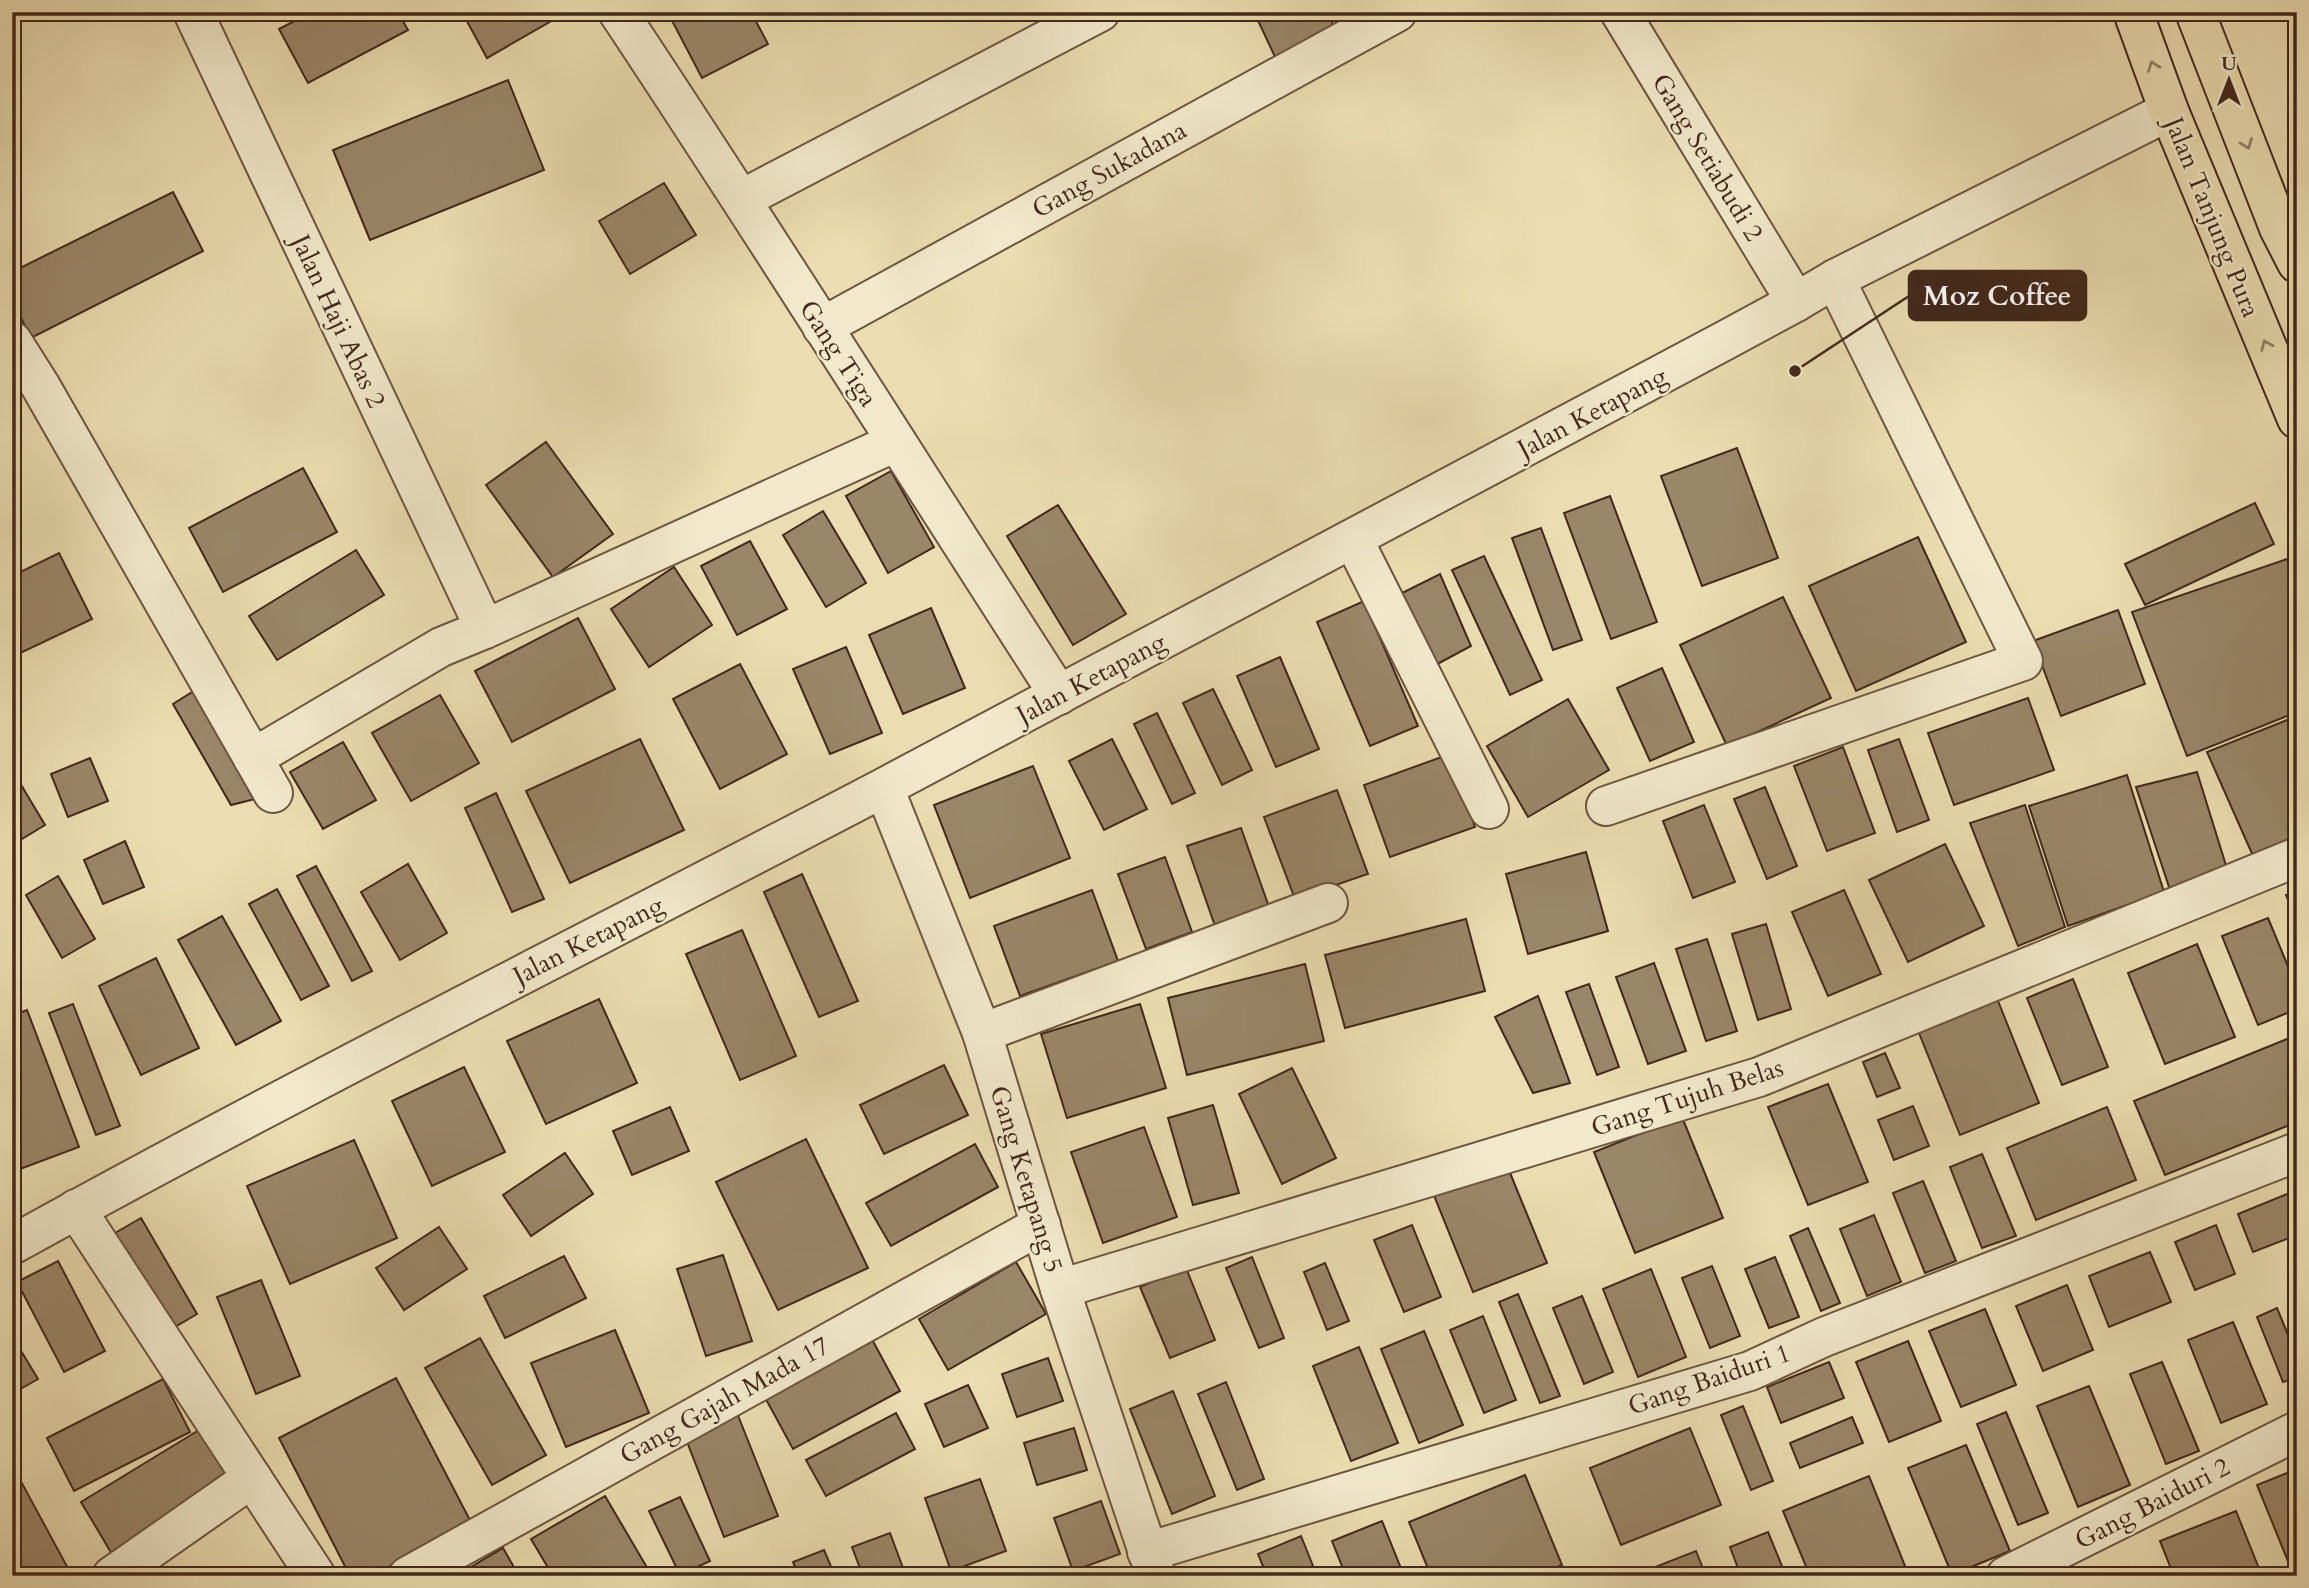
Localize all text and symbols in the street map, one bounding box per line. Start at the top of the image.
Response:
north arrow [2194,46,2264,116]
text: U [2221,51,2237,77]
one-way arrow [2147,60,2161,72]
street label: Gang Setiabudi 2 [1644,67,1771,247]
street label: Jalan Tanjung Pura [2155,108,2269,322]
street label: Gang Sukadana [1026,113,1193,226]
one-way arrow [2238,138,2252,150]
street label: Jalan Haji Abas 2 [281,225,394,413]
callout: Moz Coffee [1909,271,2086,320]
text: Moz Coffee [1923,277,2071,315]
street label: Gang Tiga [791,293,886,413]
one-way arrow [2260,340,2274,352]
street label: Jalan Ketapang [1508,358,1674,468]
street label: Jalan Ketapang [1007,624,1173,734]
street label: Jalan Ketapang [503,887,670,995]
street label: Gang Tujuh Belas [1586,1050,1788,1145]
street label: Gang Ketapang 5 [982,1082,1072,1277]
street label: Gang Gajah Mada 17 [613,1328,835,1473]
street label: Gang Baiduri 1 [1623,1335,1795,1424]
street label: Gang Baiduri 2 [2069,1449,2236,1558]

